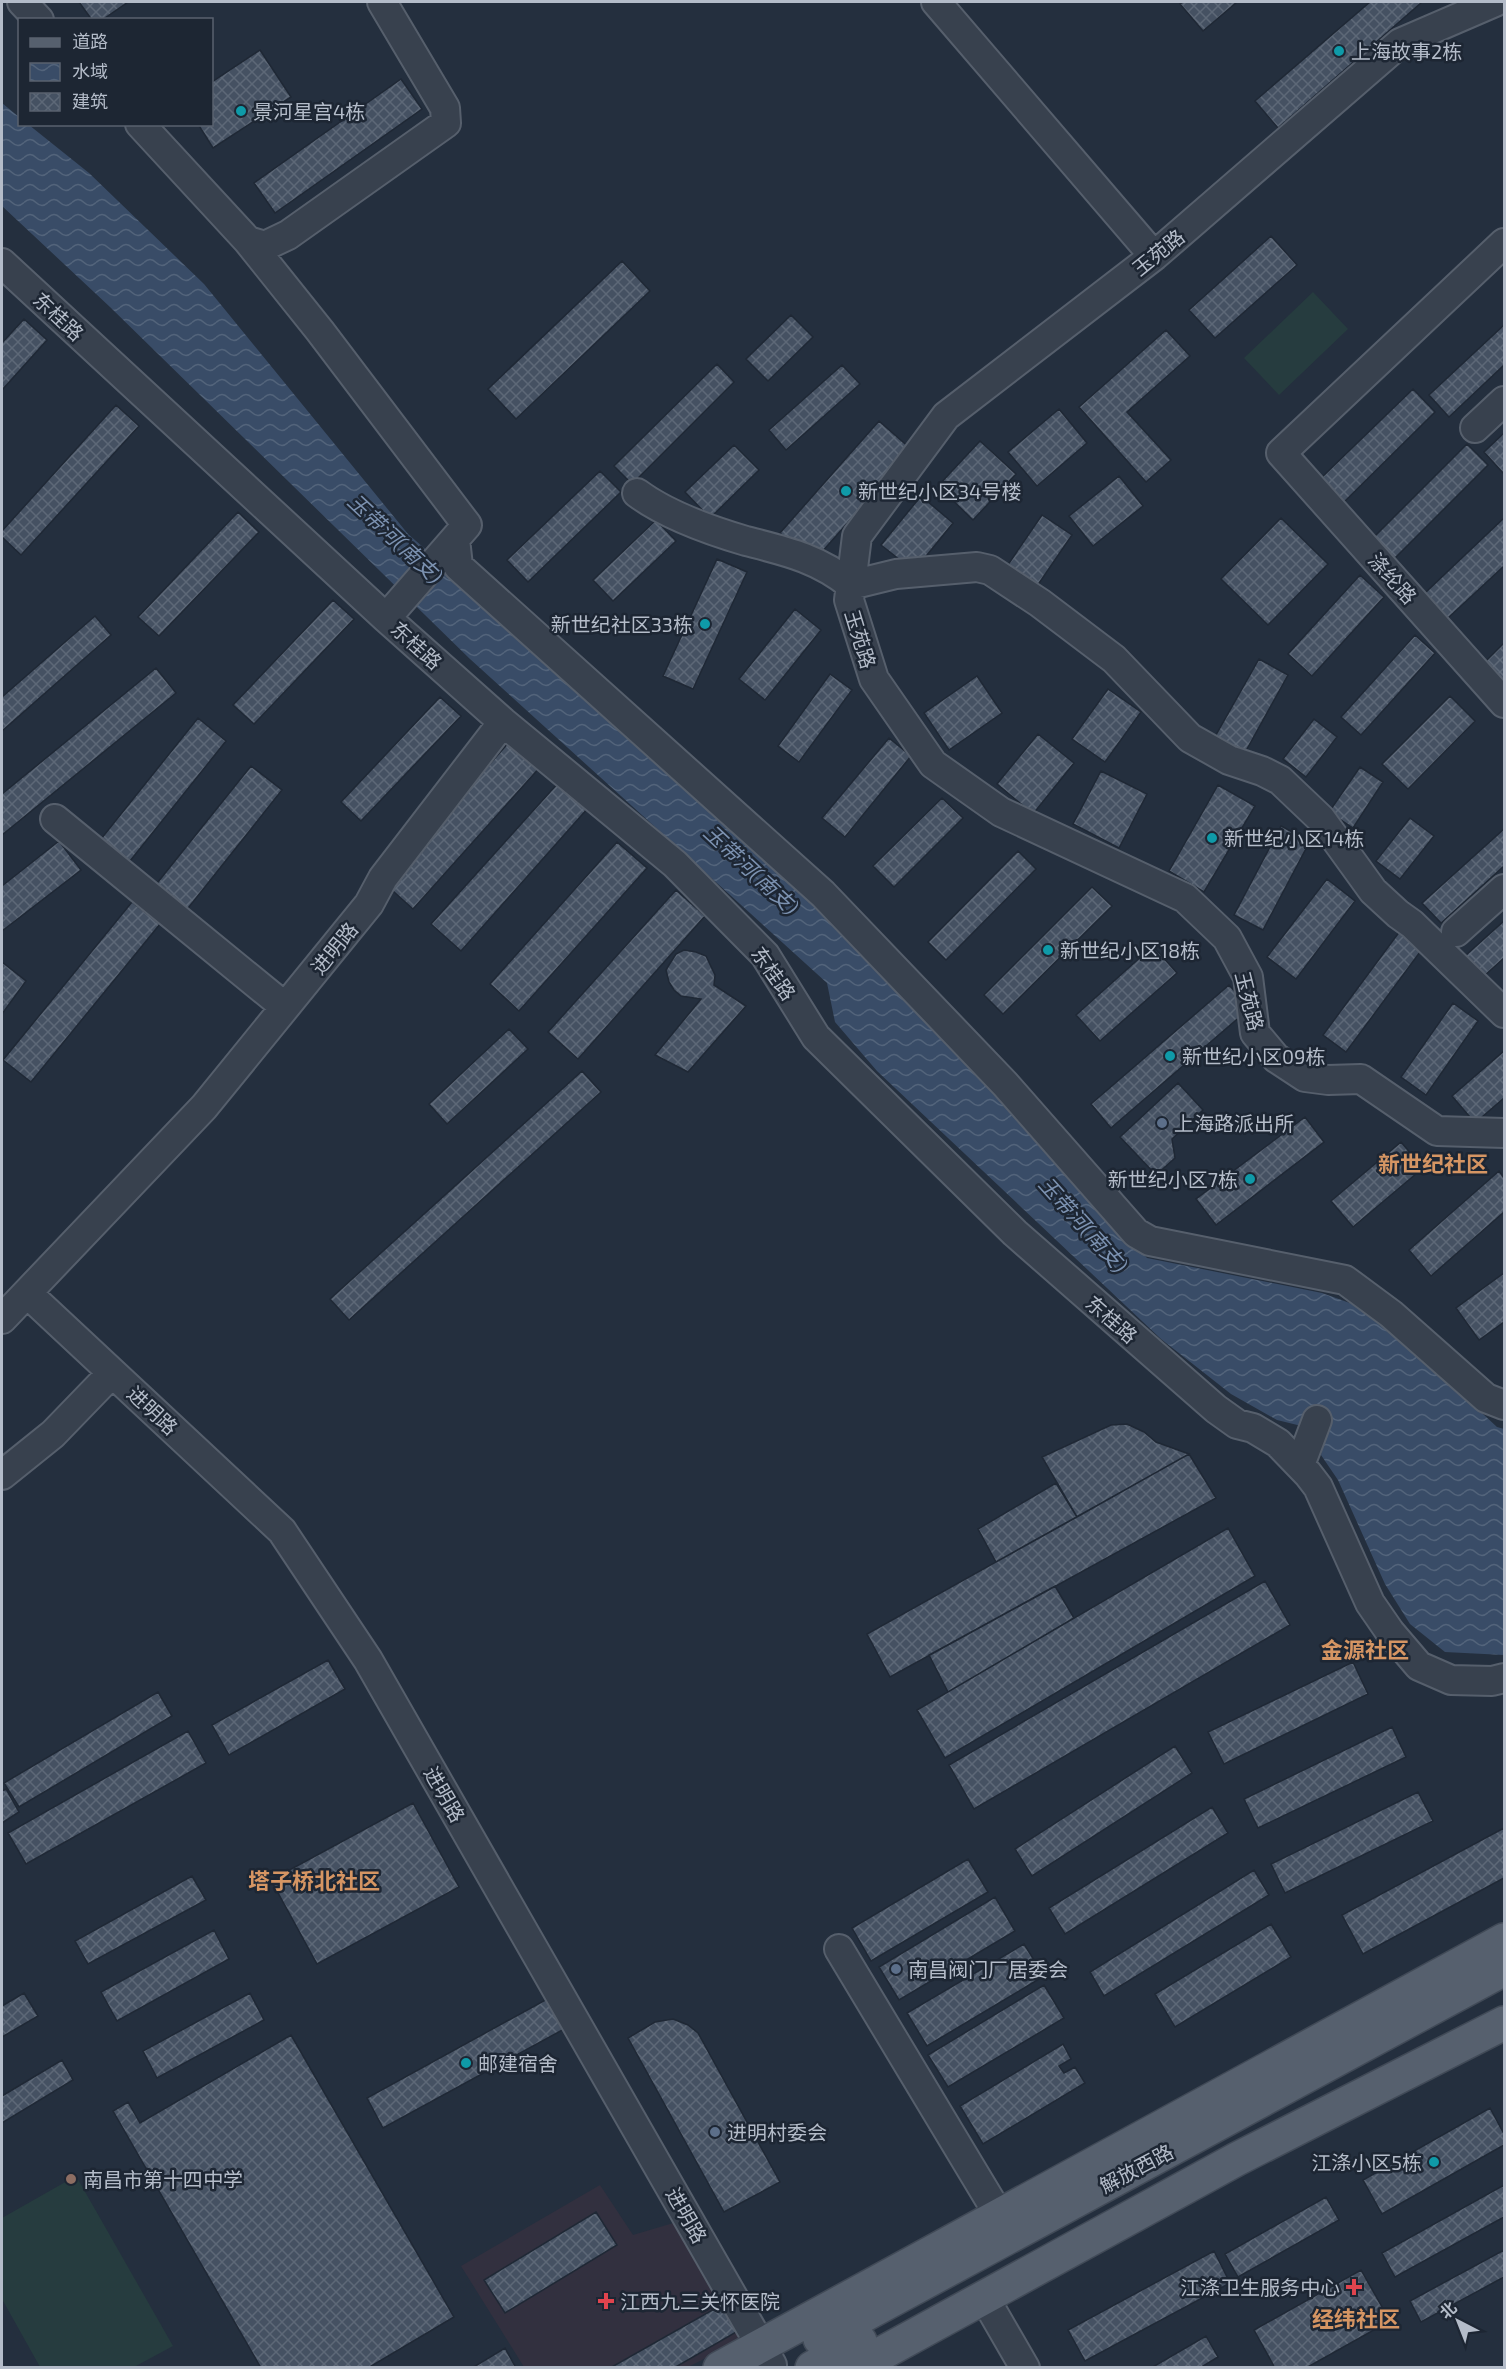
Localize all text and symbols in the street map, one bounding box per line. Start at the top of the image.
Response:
legend [18,18,213,126]
text: 道路 [72,30,108,52]
place label: 上海故事2栋 [1351,39,1462,63]
marker: 上海故事2栋 [1332,44,1346,58]
text: 水域 [72,60,108,82]
text: 建筑 [72,90,108,112]
place label: 景河星宫4栋 [253,99,365,123]
marker: 景河星宫4栋 [234,104,248,118]
street label: 玉苑路 [1127,224,1189,280]
street label: 东桂路 [29,287,89,345]
place label: 新世纪小区34号楼 [858,479,1021,503]
marker: 新世纪小区34号楼 [839,484,853,498]
water label: 玉带河(南支) [344,488,449,588]
street label: 涤纶路 [1364,548,1422,608]
street label: 玉苑路 [841,607,881,671]
place label: 新世纪社区33栋 [551,612,693,636]
street label: 东桂路 [387,616,447,674]
marker: 新世纪社区33栋 [698,617,712,631]
water label: 玉带河(南支) [700,819,805,919]
place label: 新世纪小区14栋 [1224,826,1364,850]
marker: 新世纪小区14栋 [1205,831,1219,845]
street label: 进明路 [306,917,362,979]
place label: 新世纪小区18栋 [1060,938,1200,962]
street label: 东桂路 [747,942,801,1004]
marker: 新世纪小区18栋 [1041,943,1055,957]
street label: 玉苑路 [1231,969,1269,1033]
place label: 新世纪小区09栋 [1182,1044,1326,1068]
marker: 新世纪小区09栋 [1163,1049,1177,1063]
place label: 上海路派出所 [1174,1111,1294,1135]
marker: 上海路派出所 [1155,1116,1169,1130]
district label: 新世纪社区 [1378,1150,1488,1176]
place label: 新世纪小区7栋 [1108,1167,1238,1191]
water label: 玉带河(南支) [1035,1171,1134,1277]
marker: 新世纪小区7栋 [1243,1172,1257,1186]
street label: 东桂路 [1081,1290,1143,1348]
street label: 进明路 [123,1381,183,1439]
district label: 金源社区 [1321,1636,1409,1662]
street label: 进明路 [420,1762,470,1826]
district label: 塔子桥北社区 [248,1867,380,1893]
place label: 南昌阀门厂居委会 [908,1957,1068,1981]
marker: 南昌阀门厂居委会 [889,1962,903,1976]
place label: 邮建宿舍 [478,2051,558,2075]
marker: 邮建宿舍 [459,2056,473,2070]
place label: 进明村委会 [727,2120,827,2144]
marker: 进明村委会 [708,2125,722,2139]
street label: 解放西路 [1095,2139,1177,2197]
place label: 江涤小区5栋 [1311,2150,1422,2174]
marker: 江涤小区5栋 [1427,2155,1441,2169]
place label: 南昌市第十四中学 [83,2167,243,2191]
marker: 南昌市第十四中学 [64,2172,78,2186]
street label: 进明路 [662,2183,712,2247]
place label: 江涤卫生服务中心 [1180,2275,1340,2299]
marker: 江涤卫生服务中心 [1345,2278,1363,2296]
place label: 江西九三关怀医院 [620,2289,780,2313]
north arrow [1428,2291,1488,2351]
marker: 江西九三关怀医院 [597,2292,615,2310]
text: 北 [1435,2297,1460,2322]
district label: 经纬社区 [1312,2305,1400,2331]

